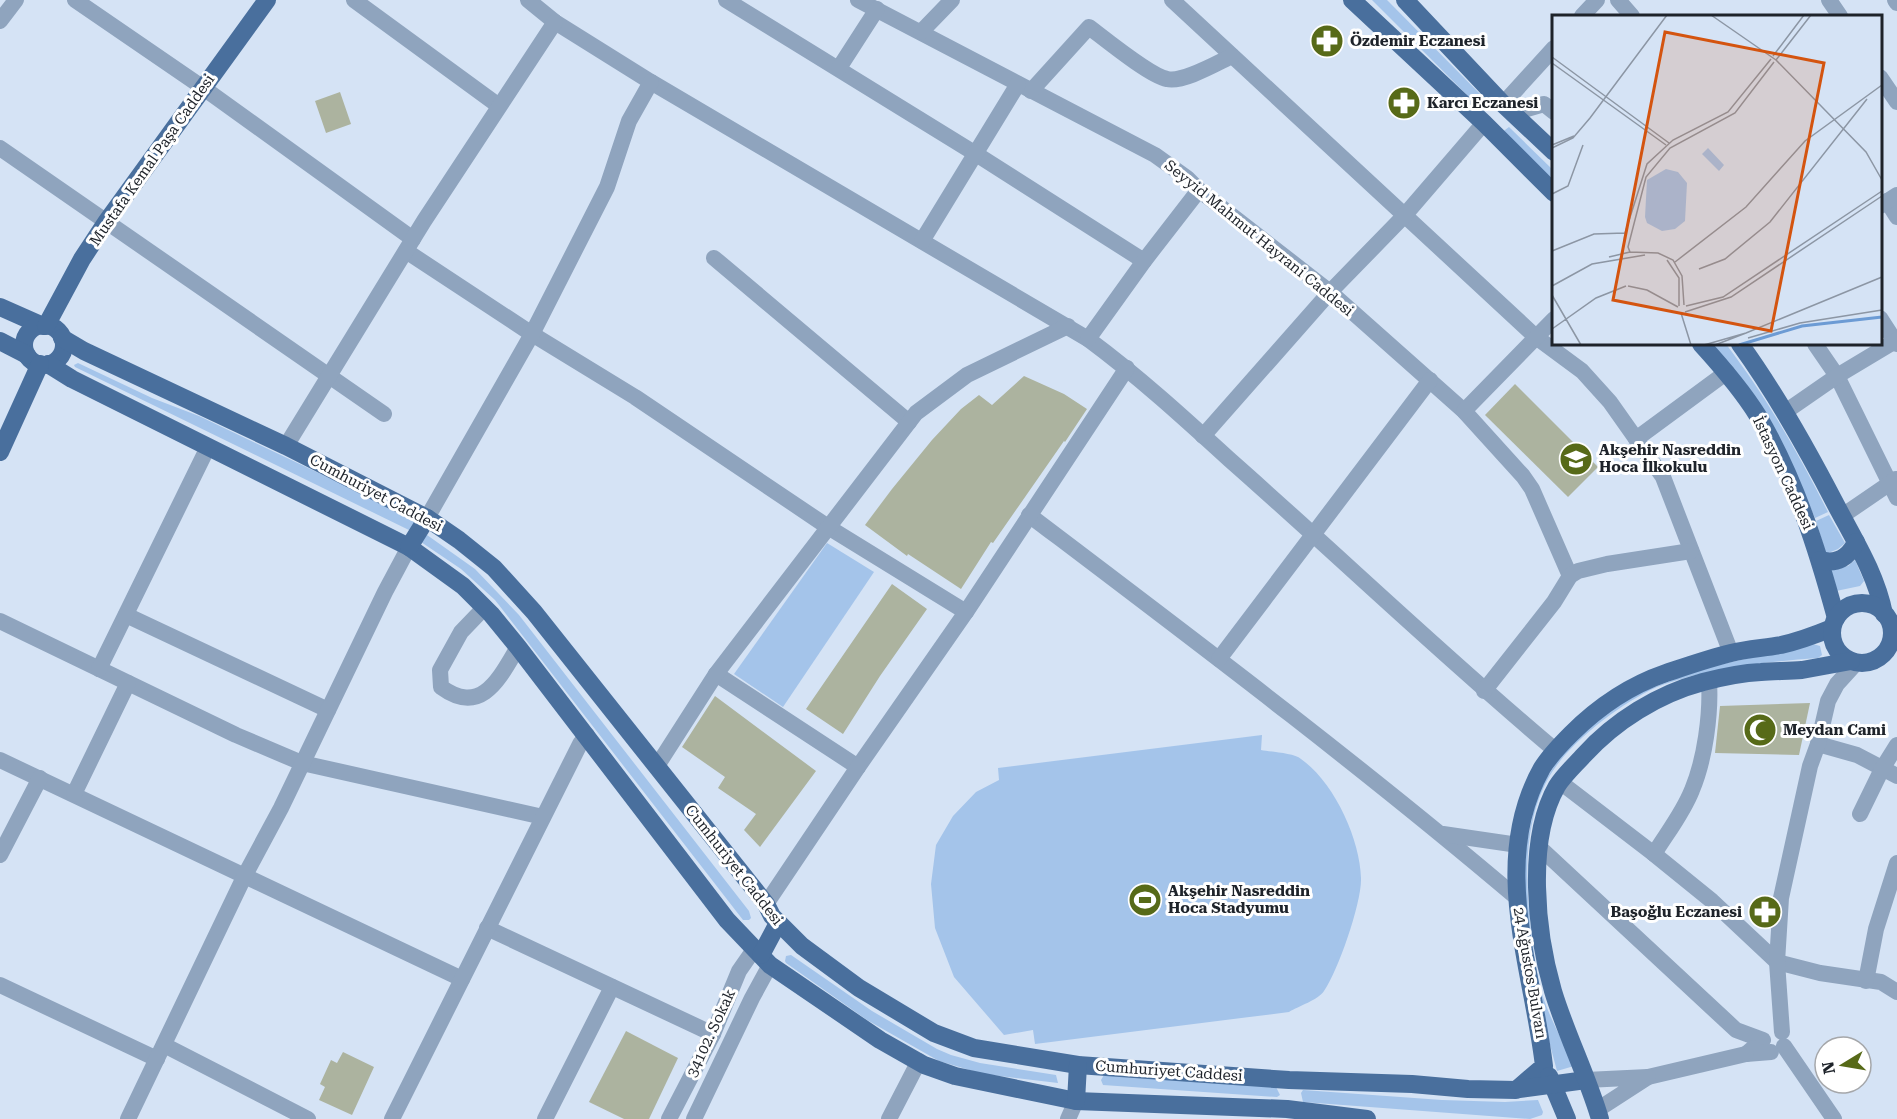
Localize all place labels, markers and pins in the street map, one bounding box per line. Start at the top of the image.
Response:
pharmacy icon: Özdemir Eczanesi [1309,23,1345,59]
place label: Özdemir Eczanesi [1350,31,1485,50]
pharmacy icon: Karcı Eczanesi [1386,85,1422,121]
place label: Karcı Eczanesi [1427,94,1538,112]
school or university icon: Akşehir Nasreddin Hoca İlkokulu [1558,441,1594,477]
place label: Akşehir Nasreddin Hoca İlkokulu [1599,441,1741,476]
mosque icon: Meydan Cami [1742,712,1778,748]
place label: Meydan Cami [1783,721,1886,739]
sports icon: Akşehir Nasreddin Hoca Stadyumu [1127,882,1163,918]
place label: Akşehir Nasreddin Hoca Stadyumu [1168,882,1310,917]
pharmacy icon: Başoğlu Eczanesi [1747,894,1783,930]
place label: Başoğlu Eczanesi [1610,903,1742,921]

